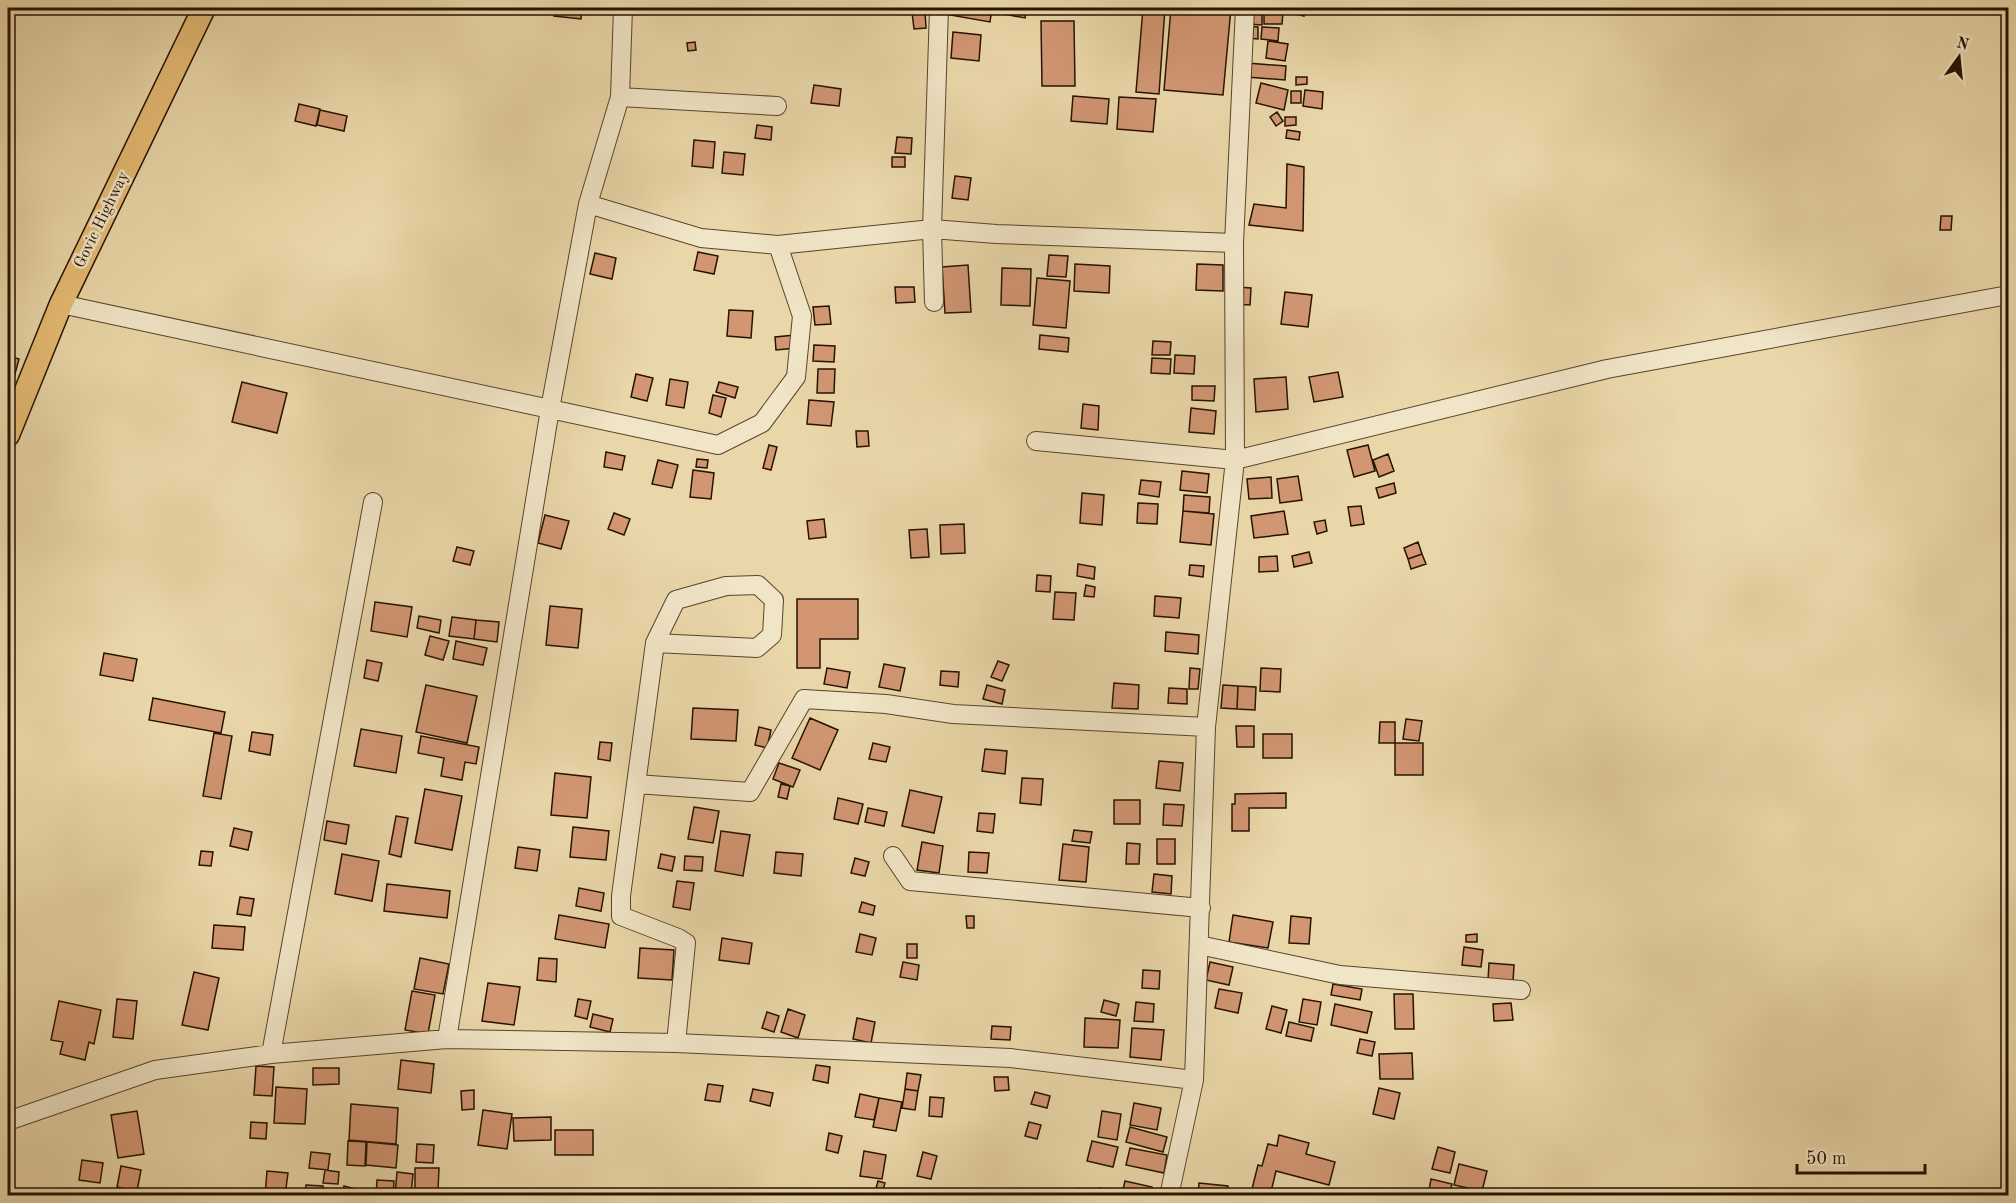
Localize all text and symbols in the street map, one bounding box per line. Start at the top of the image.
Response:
north arrow [1929,27,1989,87]
text: N [1954,35,1971,54]
street label: Govic Highway [72,169,133,271]
scale bar [1797,1137,1924,1175]
text: 50 m [1806,1150,1846,1168]

